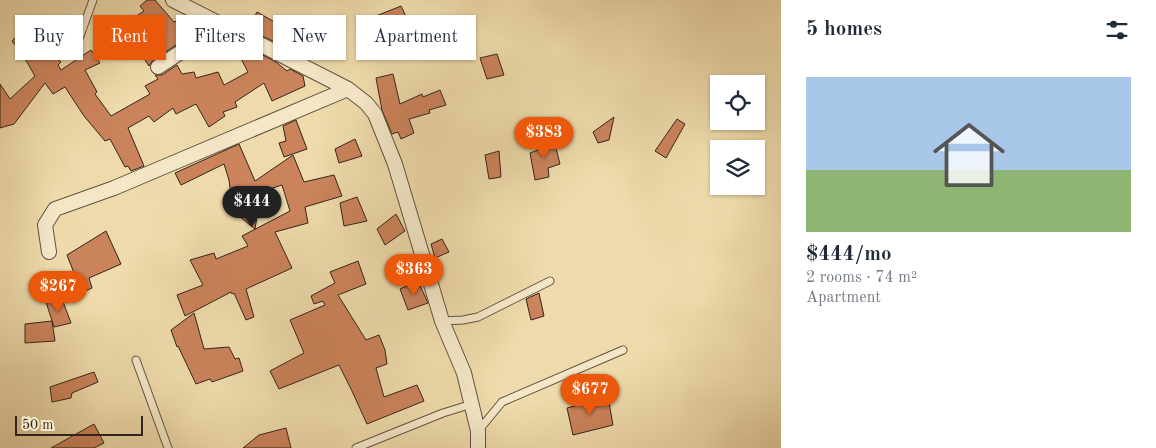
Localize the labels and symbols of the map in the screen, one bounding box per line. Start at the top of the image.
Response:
pin: $383 [514,116,574,159]
pin: $444 [222,186,282,228]
pin: $363 [384,254,444,296]
pin: $267 [28,270,88,313]
pin: $677 [560,374,620,416]
scale bar [15,413,142,436]

